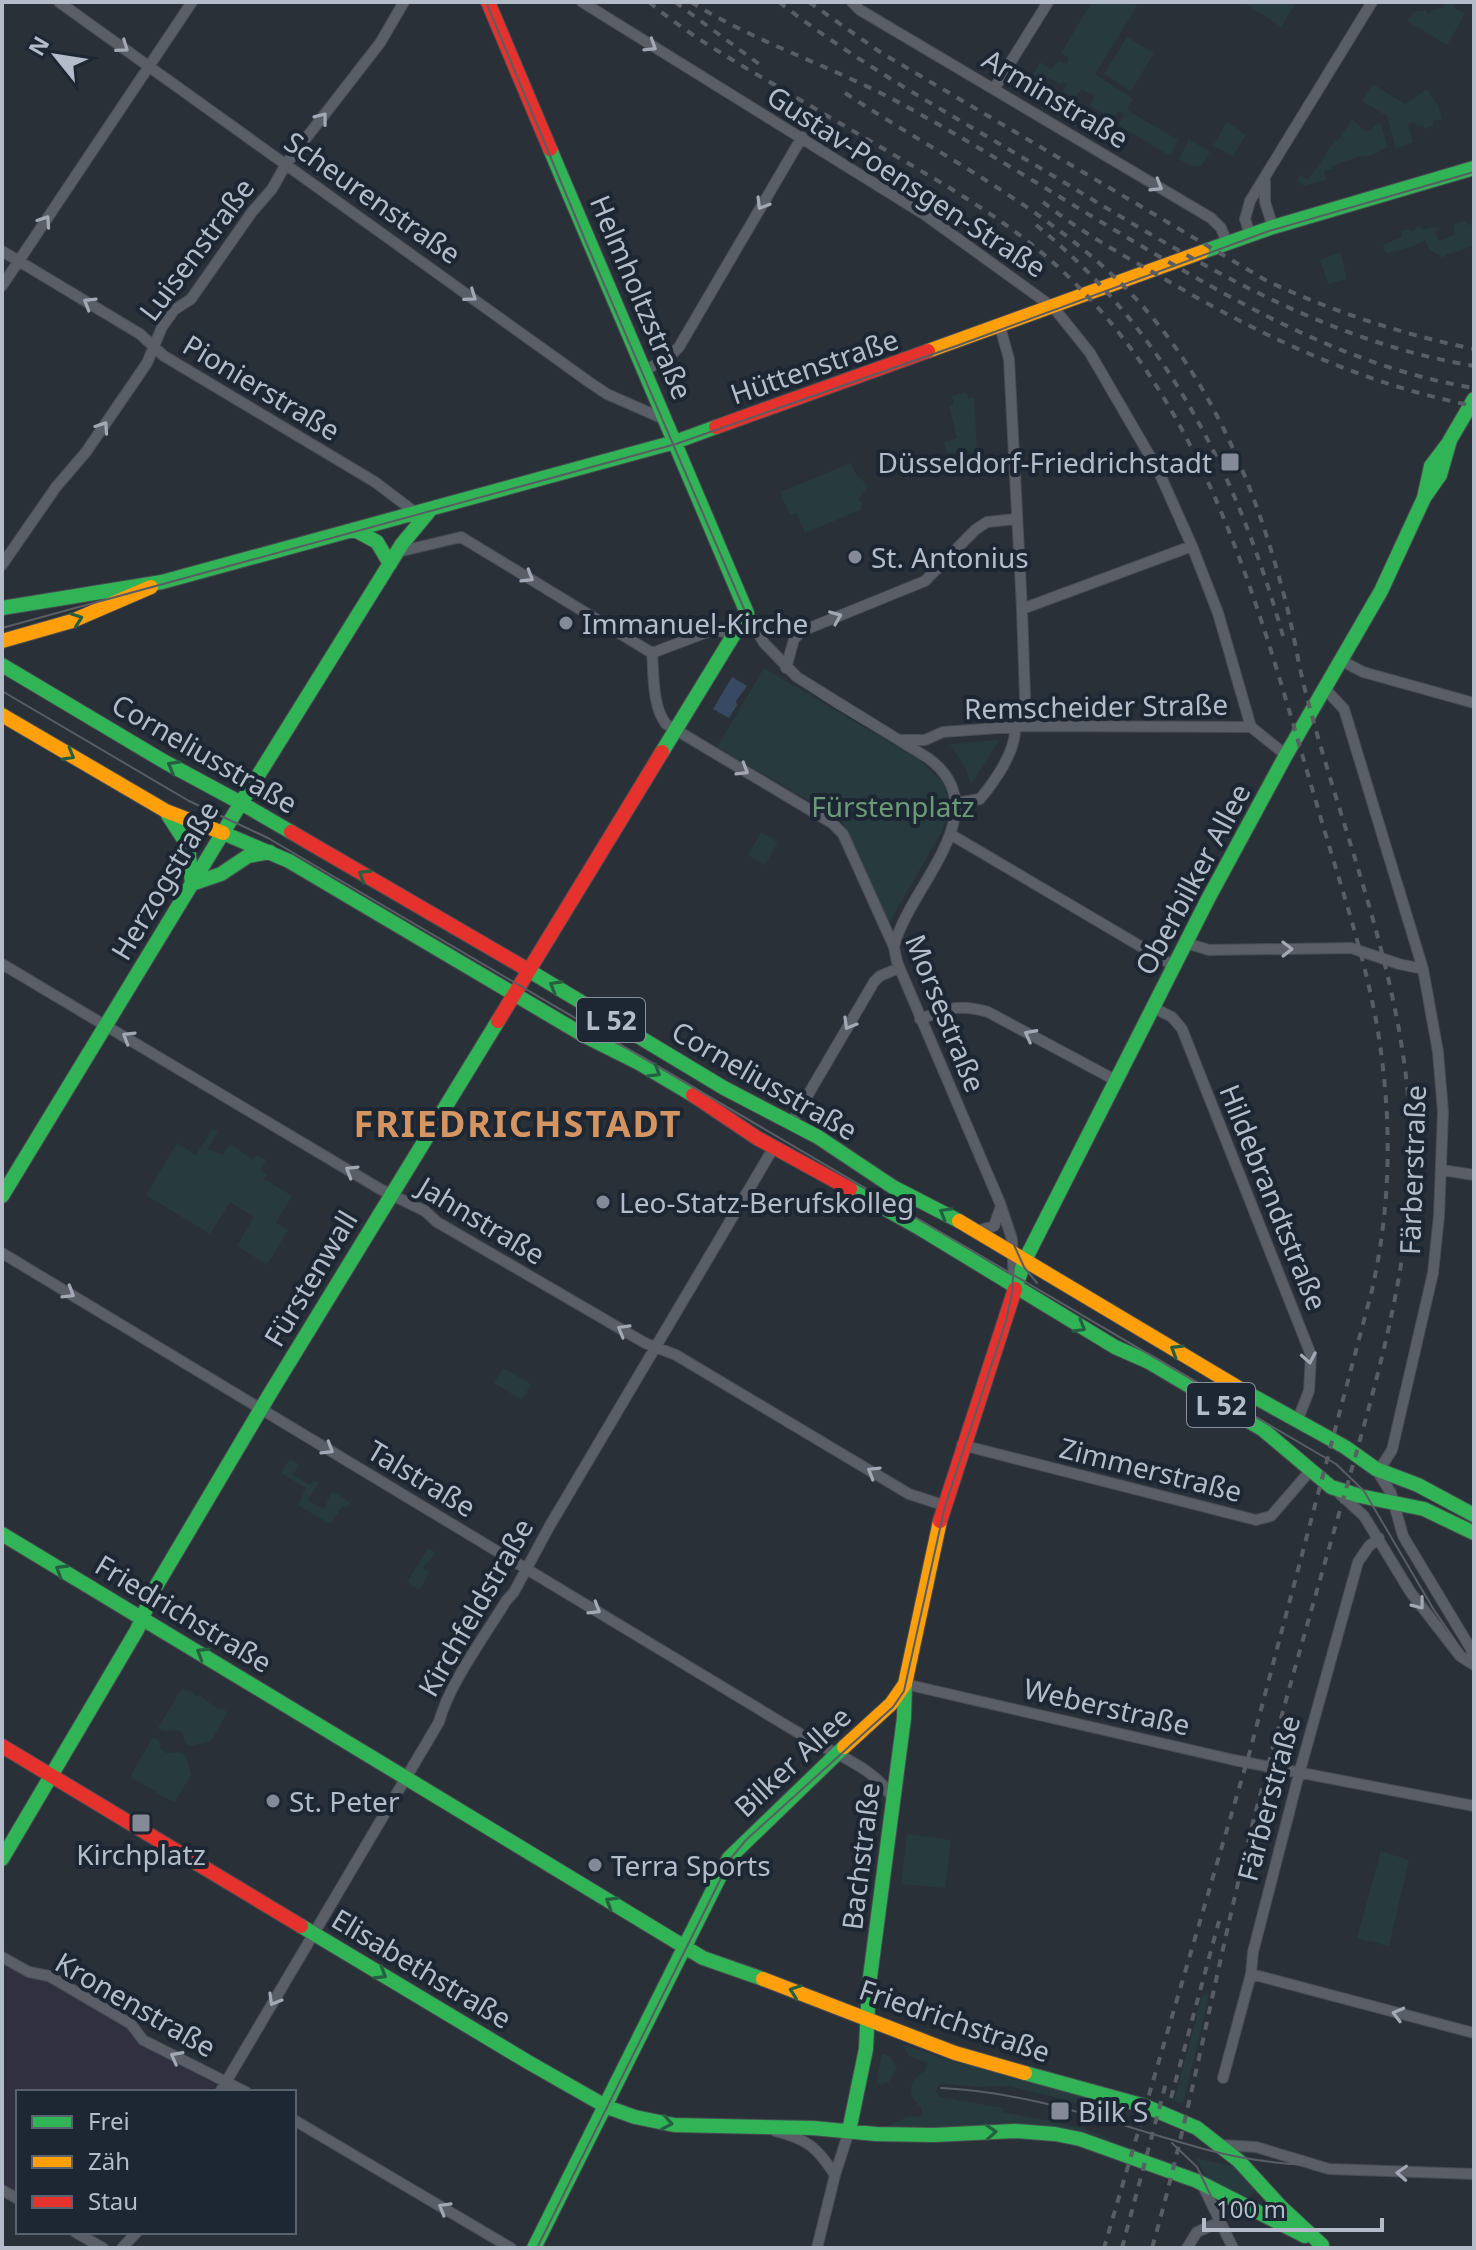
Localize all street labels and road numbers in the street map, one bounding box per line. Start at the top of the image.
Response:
street label: Arminstraße [976,40,1136,156]
street label: Gustav-Poensgen-Straße [760,76,1054,286]
street label: Scheurenstraße [277,122,469,272]
street label: Luisenstraße [130,170,262,328]
street label: Helmholtzstraße [582,189,702,405]
street label: Hüttenstraße [725,320,903,412]
street label: Pionierstraße [176,325,348,449]
street label: Corneliusstraße [105,685,305,821]
street label: Remscheider Straße [964,685,1228,727]
street label: Oberbilker Allee [1126,777,1258,981]
street label: Herzogstraße [102,793,226,967]
street label: Morsestraße [897,929,995,1097]
road number: L 52 [577,998,645,1042]
street label: Corneliusstraße [665,1012,865,1148]
street label: Hildebrandtstraße [1211,1078,1337,1316]
street label: Färberstraße [1390,1084,1434,1256]
street label: Jahnstraße [409,1166,552,1273]
street label: Fürstenwall [255,1203,365,1353]
road number: L 52 [1187,1383,1255,1427]
street label: Zimmerstraße [1056,1428,1246,1510]
street label: Talstraße [361,1431,483,1525]
street label: Kirchfeldstraße [409,1511,541,1703]
street label: Friedrichstraße [89,1545,279,1681]
street label: Weberstraße [1020,1668,1194,1744]
street label: Bilker Allee [726,1697,858,1825]
street label: Färberstraße [1228,1711,1308,1885]
street label: Bachstraße [832,1780,888,1932]
street label: Elisabethstraße [325,1899,519,2037]
street label: Kronenstraße [49,1943,223,2065]
street label: Friedrichstraße [854,1970,1056,2070]

